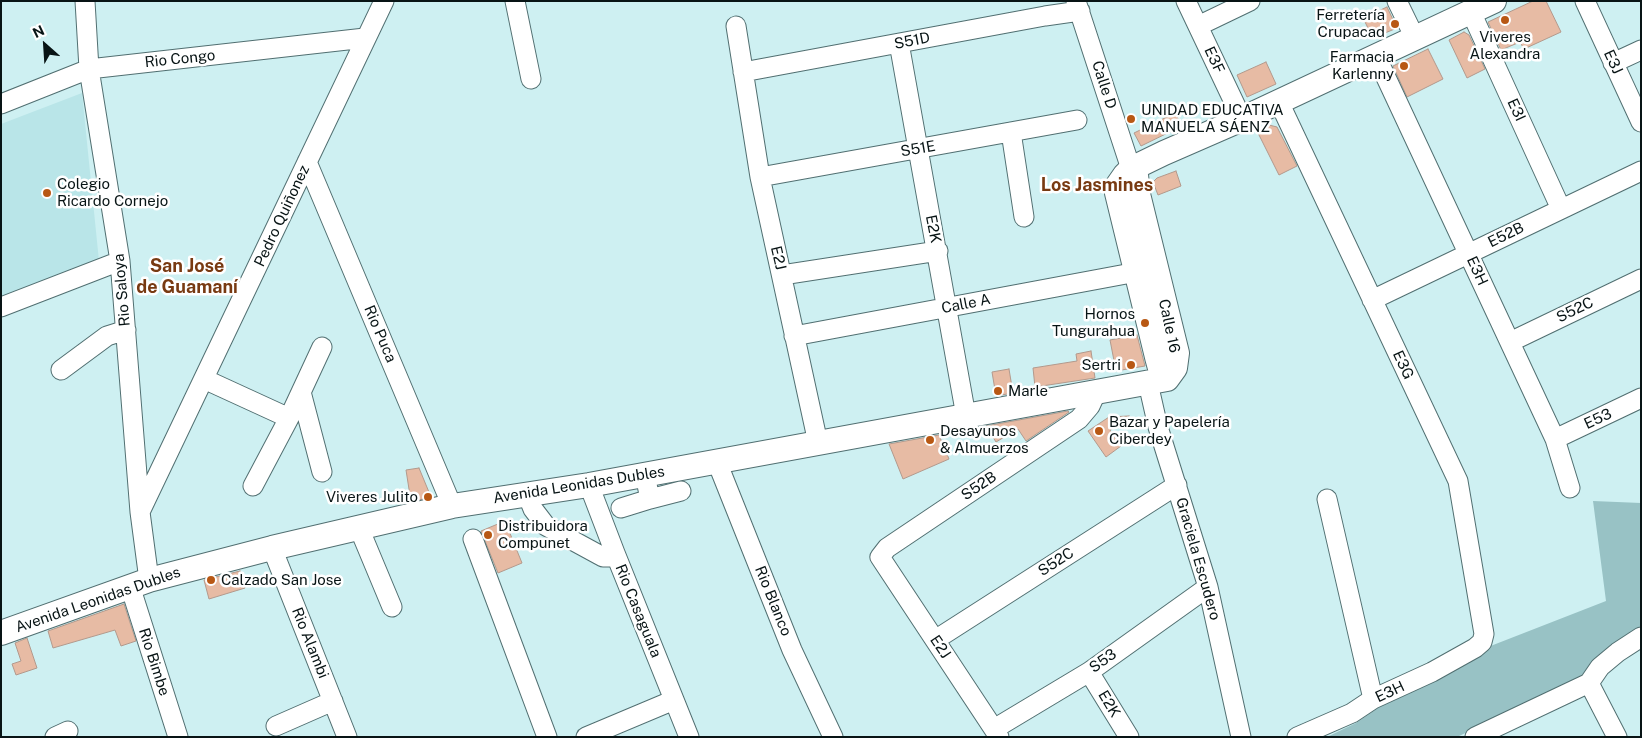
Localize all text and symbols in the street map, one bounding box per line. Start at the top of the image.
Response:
place label: Ferretería Crupacad [1316,6,1385,41]
marker: Viveres Alexandra [1499,14,1511,26]
marker: Ferretería Crupacad [1389,18,1401,30]
north arrow [20,20,70,70]
text: N [30,22,47,41]
place label: Viveres Alexandra [1470,28,1540,63]
street label: S51D [893,29,931,53]
street label: E3F [1200,44,1228,76]
street label: Rio Congo [144,46,216,72]
street label: E3J [1600,47,1626,77]
place label: Farmacia Karlenny [1330,48,1394,83]
street label: Calle D [1088,59,1120,111]
marker: Farmacia Karlenny [1398,60,1410,72]
street label: E3I [1503,96,1529,124]
place label: UNIDAD EDUCATIVA MANUELA SÁENZ [1141,101,1284,136]
marker: UNIDAD EDUCATIVA MANUELA SÁENZ [1125,113,1137,125]
street label: S51E [899,137,937,161]
street label: Pedro Quiñonez [251,162,313,270]
district label: Los Jasmines [1041,174,1153,196]
place label: Colegio Ricardo Cornejo [57,175,168,210]
marker: Colegio Ricardo Cornejo [41,187,53,199]
street label: E2K [921,213,945,245]
street label: E52B [1485,219,1527,251]
street label: E2J [767,244,789,272]
street label: Rio Saloya [110,253,134,327]
street label: E3H [1462,253,1492,289]
district label: San José de Guamaní [136,255,238,298]
street label: Calle A [940,290,992,318]
street label: S52C [1554,293,1596,327]
street label: Calle 16 [1155,297,1183,355]
street label: Rio Puca [360,303,400,365]
place label: Hornos Tungurahua [1052,305,1135,340]
marker: Hornos Tungurahua [1139,317,1151,329]
street label: E3G [1389,348,1417,382]
place label: Sertri [1081,356,1121,374]
marker: Sertri [1125,359,1137,371]
place label: Marle [1008,382,1048,400]
marker: Marle [992,385,1004,397]
street label: E53 [1581,405,1615,433]
place label: Bazar y Papelería Ciberdey [1109,413,1230,448]
place label: Desayunos & Almuerzos [940,422,1029,457]
marker: Bazar y Papelería Ciberdey [1093,425,1105,437]
marker: Desayunos & Almuerzos [924,434,936,446]
street label: Avenida Leonidas Dubles [492,463,666,507]
street label: S52B [958,468,1000,504]
place label: Viveres Julito [326,488,418,506]
marker: Viveres Julito [422,491,434,503]
street label: Graciela Escudero [1172,496,1224,622]
place label: Distribuidora Compunet [498,517,588,552]
marker: Distribuidora Compunet [482,529,494,541]
street label: S52C [1035,544,1077,580]
street label: Rio Casaguala [611,562,665,660]
street label: Avenida Leonidas Dubles [13,563,183,637]
street label: Rio Blanco [751,563,795,639]
place label: Calzado San Jose [221,571,342,589]
marker: Calzado San Jose [205,574,217,586]
street label: Rio Alambi [288,605,332,681]
street label: Rio Bimbe [135,626,173,698]
street label: E2J [926,632,954,662]
street label: S53 [1086,645,1120,677]
street label: E3H [1372,677,1408,707]
street label: E2K [1094,687,1124,721]

